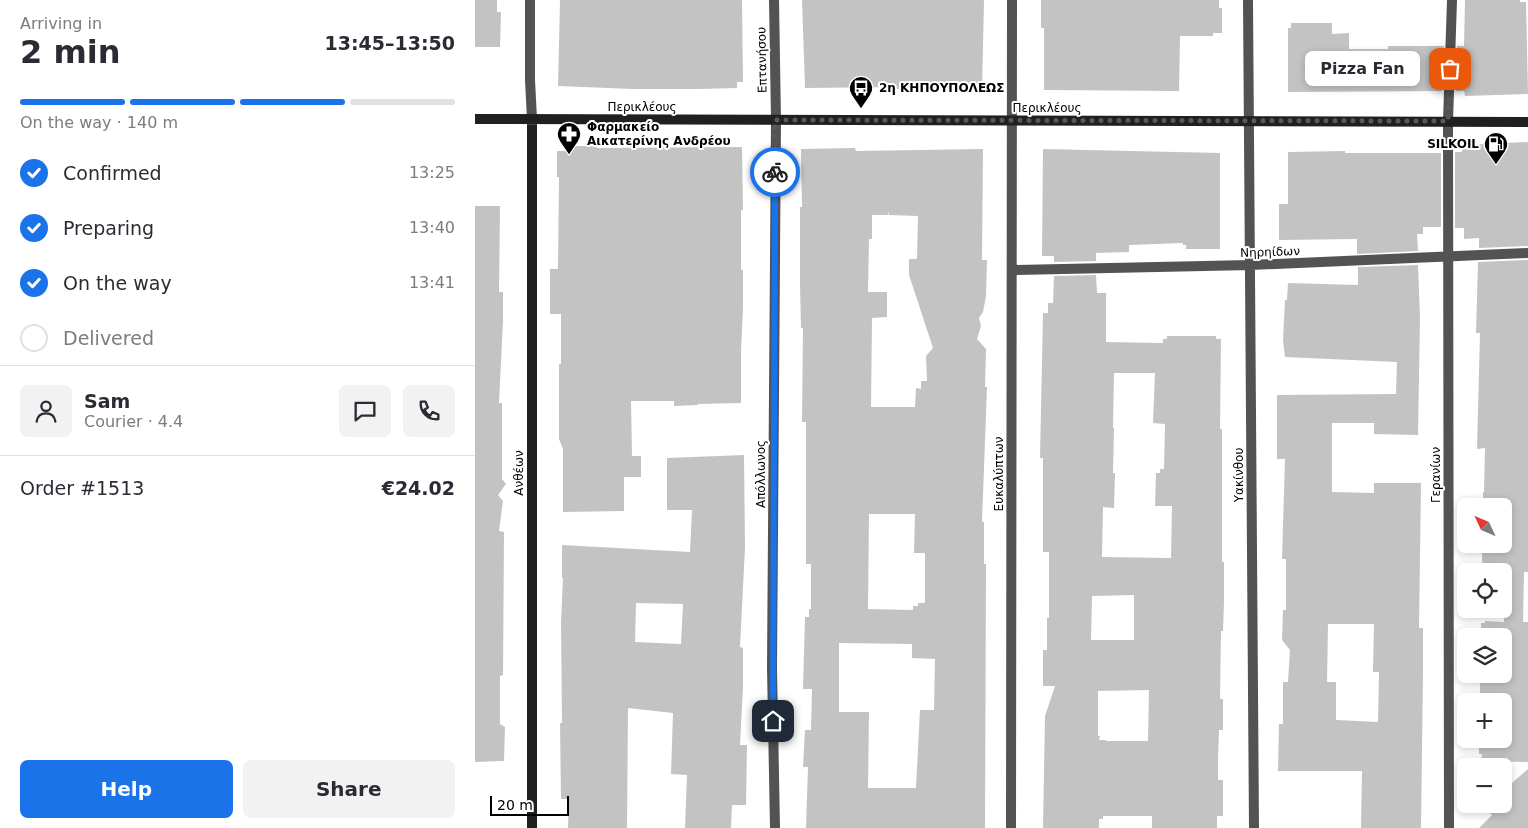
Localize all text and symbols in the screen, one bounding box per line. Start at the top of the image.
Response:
text: Arriving in [20,14,102,33]
street label: Επτανήσου [754,27,770,93]
text: 13:45–13:50 [325,32,455,54]
text: 2 min [20,33,121,71]
pin [1429,48,1471,90]
callout: Pizza Fan [1305,52,1420,86]
icon: bag [1436,55,1464,83]
text: Pizza Fan [1320,59,1405,78]
bus stop icon: 2η ΚΗΠΟΥΠΟΛΕΩΣ [848,75,874,109]
place label: 2η ΚΗΠΟΥΠΟΛΕΩΣ [879,81,1004,95]
street label: Περικλέους [607,100,677,114]
street label: Περικλέους [1012,101,1082,115]
text: On the way · 140 m [20,113,178,132]
place label: Φαρμακείο Αικατερίνης Ανδρέου [587,120,731,148]
pharmacy icon: Φαρμακείο Αικατερίνης Ανδρέου [556,121,582,155]
fuel station icon: SILKOIL [1483,131,1509,165]
place label: SILKOIL [1427,137,1479,151]
courier [750,147,800,197]
icon: bike [761,158,789,186]
icon: check [20,159,48,187]
text: Confirmed [63,162,162,184]
text: 13:25 [409,163,455,182]
icon: check [20,214,48,242]
text: Preparing [63,217,154,239]
text: 13:40 [409,218,455,237]
street label: Νηρηίδων [1240,244,1300,260]
icon: check [20,269,48,297]
text: On the way [63,272,172,294]
text: 13:41 [409,273,455,292]
text: Delivered [63,327,154,349]
button: person [20,385,72,437]
button: chat [339,385,391,437]
button: phone [403,385,455,437]
text: Sam [84,390,130,412]
text: Courier · 4.4 [84,412,183,431]
street label: Ευκαλύπτων [992,436,1006,511]
street label: Απόλλωνος [754,440,768,508]
street label: Γερανίων [1429,447,1443,503]
street label: Υακίνθου [1232,448,1246,503]
street label: Ανθέων [512,450,526,496]
text: Order #1513 [20,477,144,499]
text: €24.02 [382,477,455,499]
north arrow [1457,498,1513,552]
map controls [1457,498,1512,813]
button: locate [1457,563,1512,618]
button: layers [1457,628,1512,683]
button: + [1457,693,1512,748]
pin [752,700,794,742]
icon: home [759,707,787,735]
button: − [1457,758,1512,813]
button: Help [20,760,233,818]
button: Share [243,760,455,818]
scale bar [490,793,569,816]
text: 20 m [497,797,533,813]

